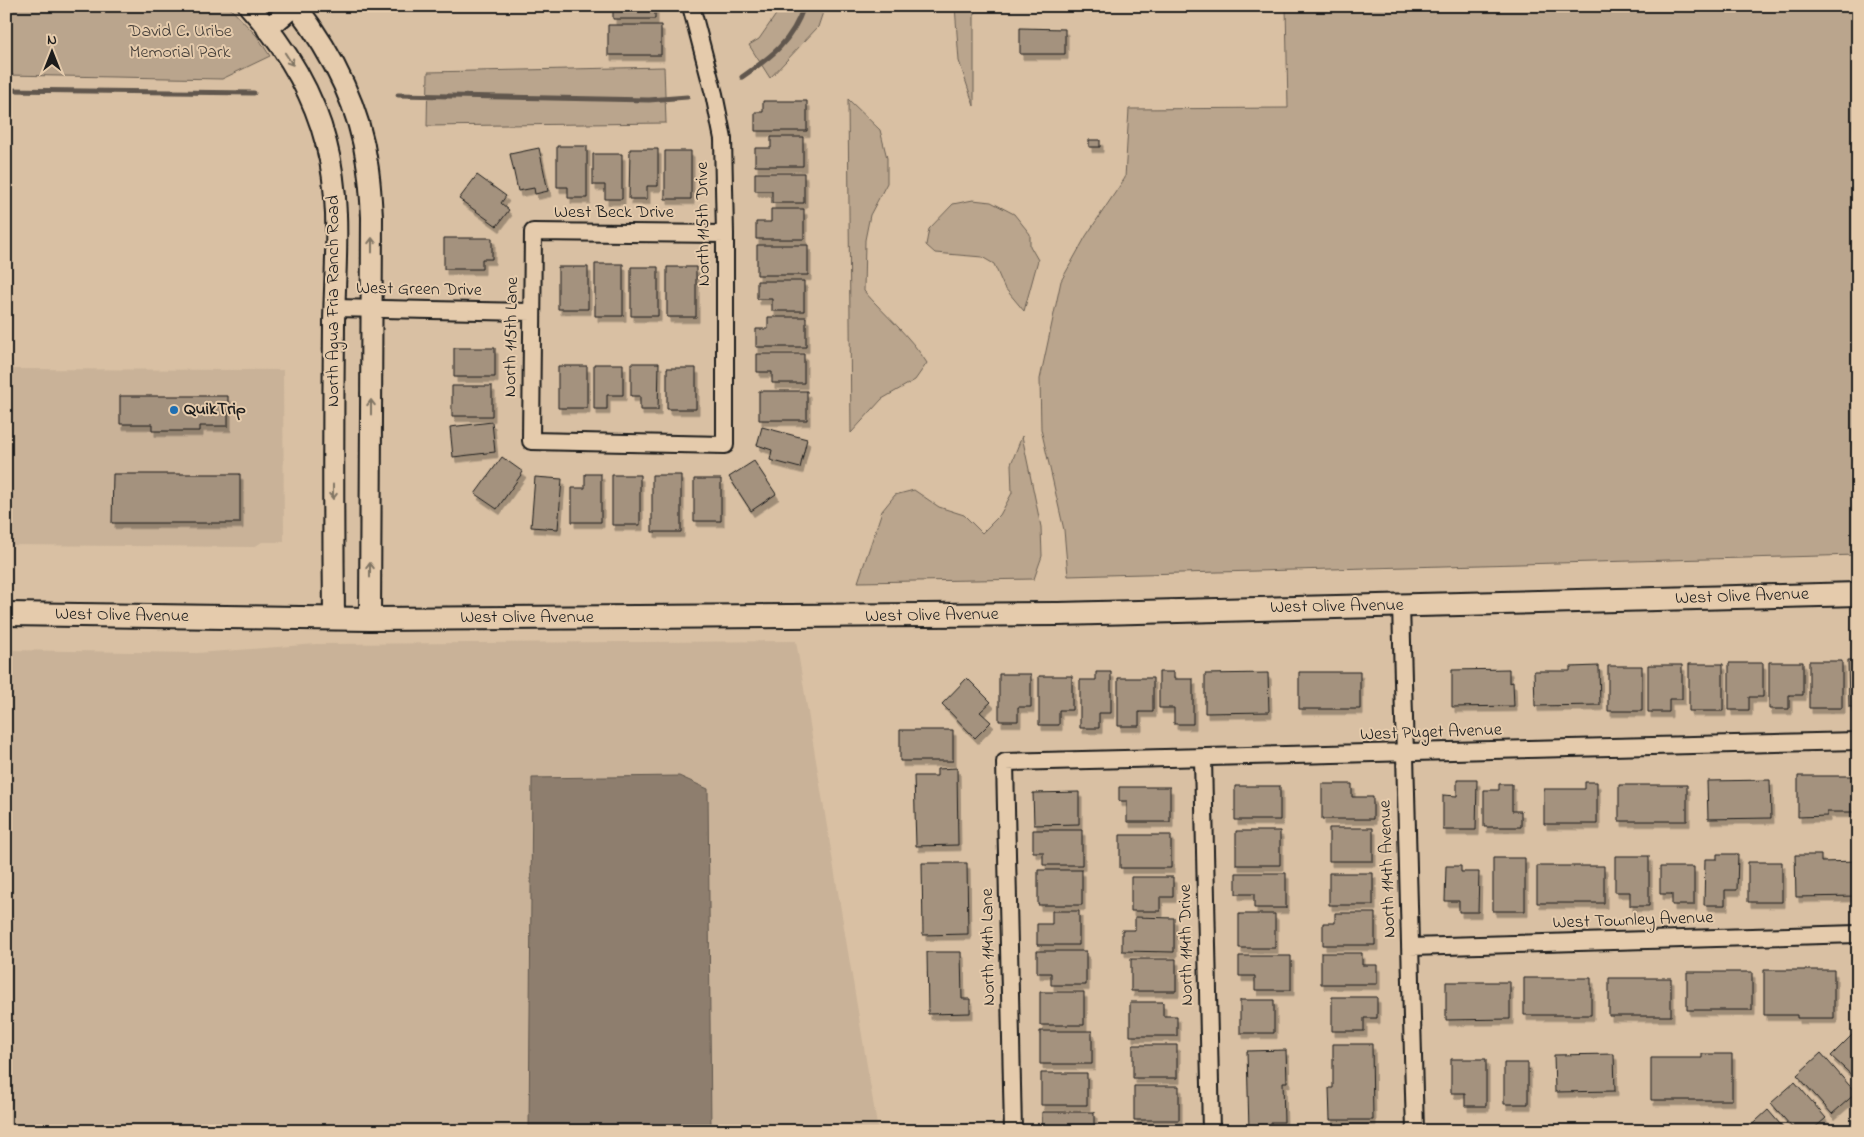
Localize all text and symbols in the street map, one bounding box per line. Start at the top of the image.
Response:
park label: David C. Uribe Memorial Park [127,19,233,66]
north arrow [28,28,78,78]
text: N [47,30,57,51]
one-way arrow [284,51,294,65]
street label: North 115th Drive [690,161,718,287]
street label: North Agua Fria Ranch Road [321,195,348,407]
street label: West Beck Drive [554,200,675,226]
one-way arrow [367,237,377,254]
street label: West Green Drive [356,276,483,304]
street label: North 115th Lane [498,276,526,397]
place label: QuikTrip [184,397,246,423]
one-way arrow [366,400,376,416]
marker: QuikTrip [168,404,180,416]
one-way arrow [328,483,338,499]
one-way arrow [365,562,375,578]
street label: West Olive Avenue [1675,582,1810,612]
street label: West Olive Avenue [1270,593,1405,621]
street label: West Olive Avenue [55,602,190,630]
street label: West Olive Avenue [865,602,1000,630]
street label: West Olive Avenue [460,605,595,631]
street label: West Puget Avenue [1360,718,1503,749]
street label: North 114th Avenue [1373,799,1403,938]
street label: North 114th Drive [1173,883,1201,1006]
street label: North 114th Lane [975,887,1003,1006]
street label: West Townley Avenue [1552,905,1715,937]

